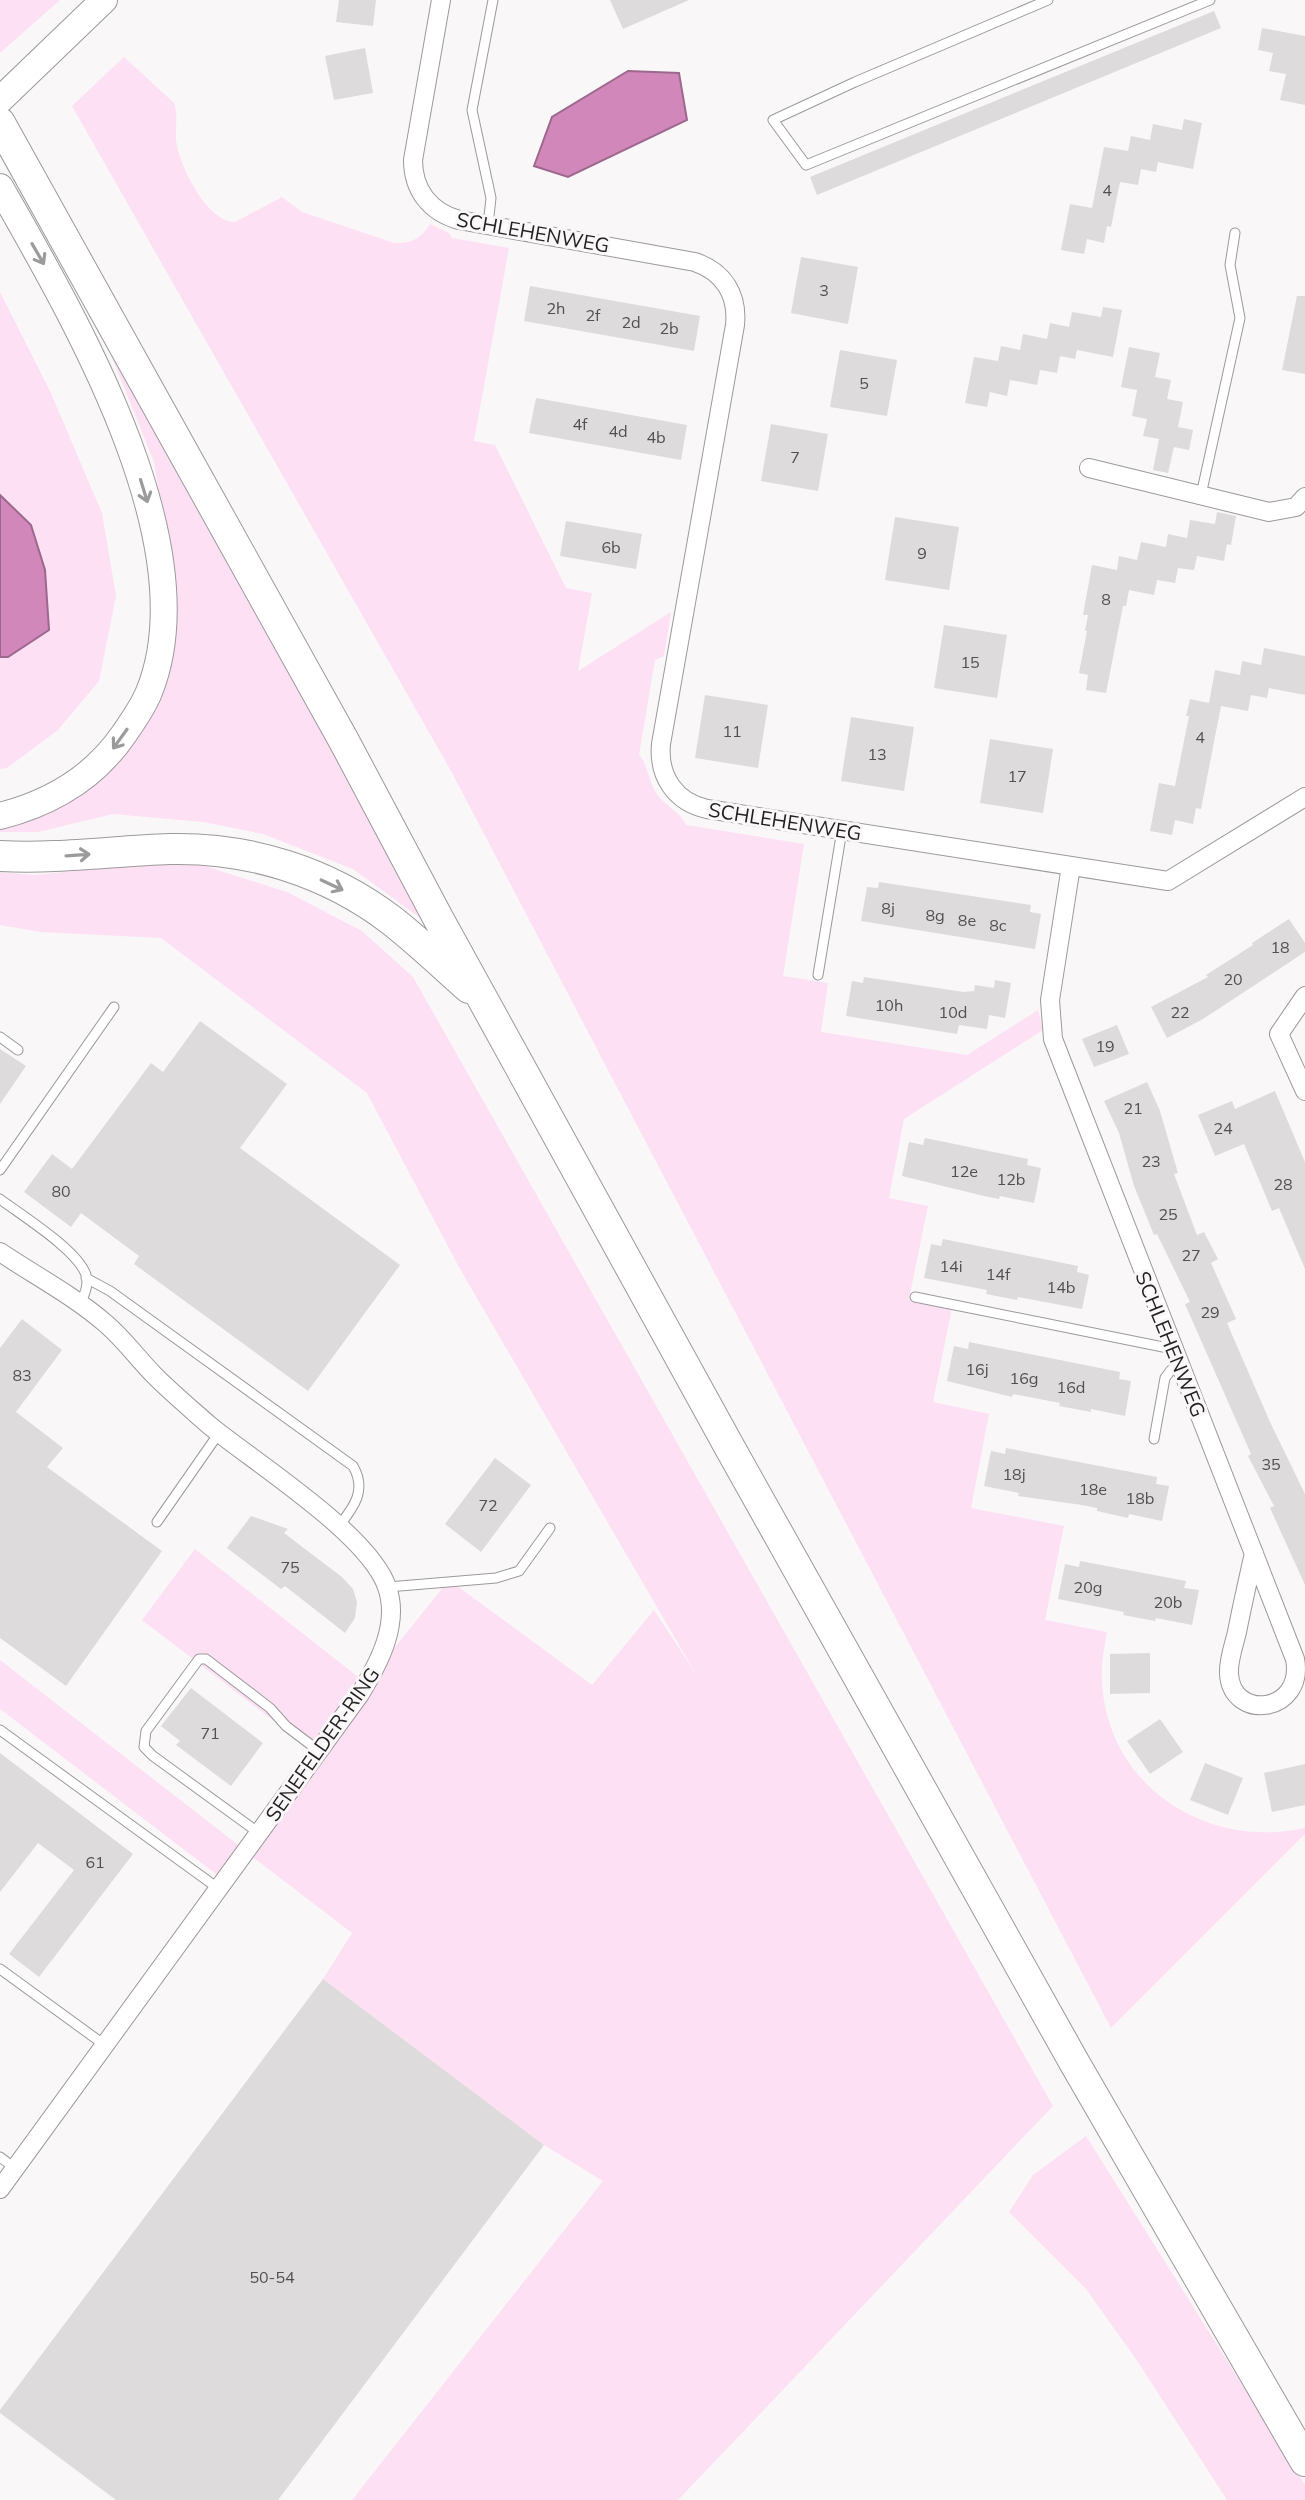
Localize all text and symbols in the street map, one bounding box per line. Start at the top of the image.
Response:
house number: 4 [1102,180,1112,200]
street label: SCHLEHENWEG [455,206,611,258]
one-way arrow [31,242,47,266]
house number: 3 [819,280,829,300]
house number: 2h [547,298,565,318]
house number: 2f [585,305,601,325]
house number: 2d [621,312,641,332]
house number: 2b [659,318,679,338]
house number: 5 [859,373,869,393]
house number: 4f [572,414,588,434]
house number: 4d [608,421,628,441]
house number: 4b [646,427,666,447]
house number: 7 [790,447,800,467]
one-way arrow [137,478,152,504]
house number: 6b [601,537,621,557]
house number: 9 [917,543,927,563]
house number: 8 [1101,589,1111,609]
house number: 15 [960,652,980,672]
house number: 11 [722,721,742,741]
house number: 4 [1195,727,1205,747]
one-way arrow [111,728,128,750]
house number: 13 [867,744,887,764]
house number: 17 [1007,766,1027,786]
street label: SCHLEHENWEG [707,797,863,845]
one-way arrow [64,847,91,862]
one-way arrow [320,878,344,893]
house number: 8j [881,898,895,918]
house number: 8g [925,905,945,925]
house number: 8e [958,910,976,930]
house number: 8c [989,915,1007,935]
house number: 18 [1270,937,1290,957]
house number: 20 [1223,969,1243,989]
house number: 10h [875,995,903,1015]
house number: 10d [939,1002,967,1022]
house number: 22 [1170,1002,1190,1022]
house number: 19 [1095,1036,1115,1056]
house number: 21 [1123,1098,1143,1118]
house number: 24 [1213,1118,1233,1138]
house number: 23 [1141,1151,1161,1171]
house number: 12e [950,1161,978,1181]
house number: 12b [997,1169,1025,1189]
house number: 28 [1273,1174,1293,1194]
house number: 80 [51,1181,71,1201]
house number: 25 [1158,1204,1178,1224]
house number: 27 [1181,1245,1201,1265]
house number: 14i [939,1256,963,1276]
house number: 14f [986,1264,1011,1284]
street label: SCHLEHENWEG [1130,1268,1212,1420]
house number: 14b [1047,1277,1075,1297]
house number: 29 [1200,1302,1220,1322]
house number: 16j [965,1359,989,1379]
house number: 83 [12,1365,32,1385]
house number: 16g [1010,1368,1038,1388]
house number: 16d [1057,1377,1085,1397]
house number: 35 [1261,1454,1281,1474]
house number: 18j [1002,1464,1026,1484]
house number: 18e [1079,1479,1107,1499]
house number: 18b [1126,1488,1154,1508]
house number: 72 [478,1495,498,1515]
house number: 75 [280,1557,300,1577]
house number: 20g [1074,1577,1102,1597]
house number: 20b [1154,1592,1182,1612]
street label: SENEFELDER-RING [260,1662,384,1826]
house number: 71 [200,1723,220,1743]
house number: 61 [85,1852,105,1872]
house number: 50-54 [249,2267,295,2287]

